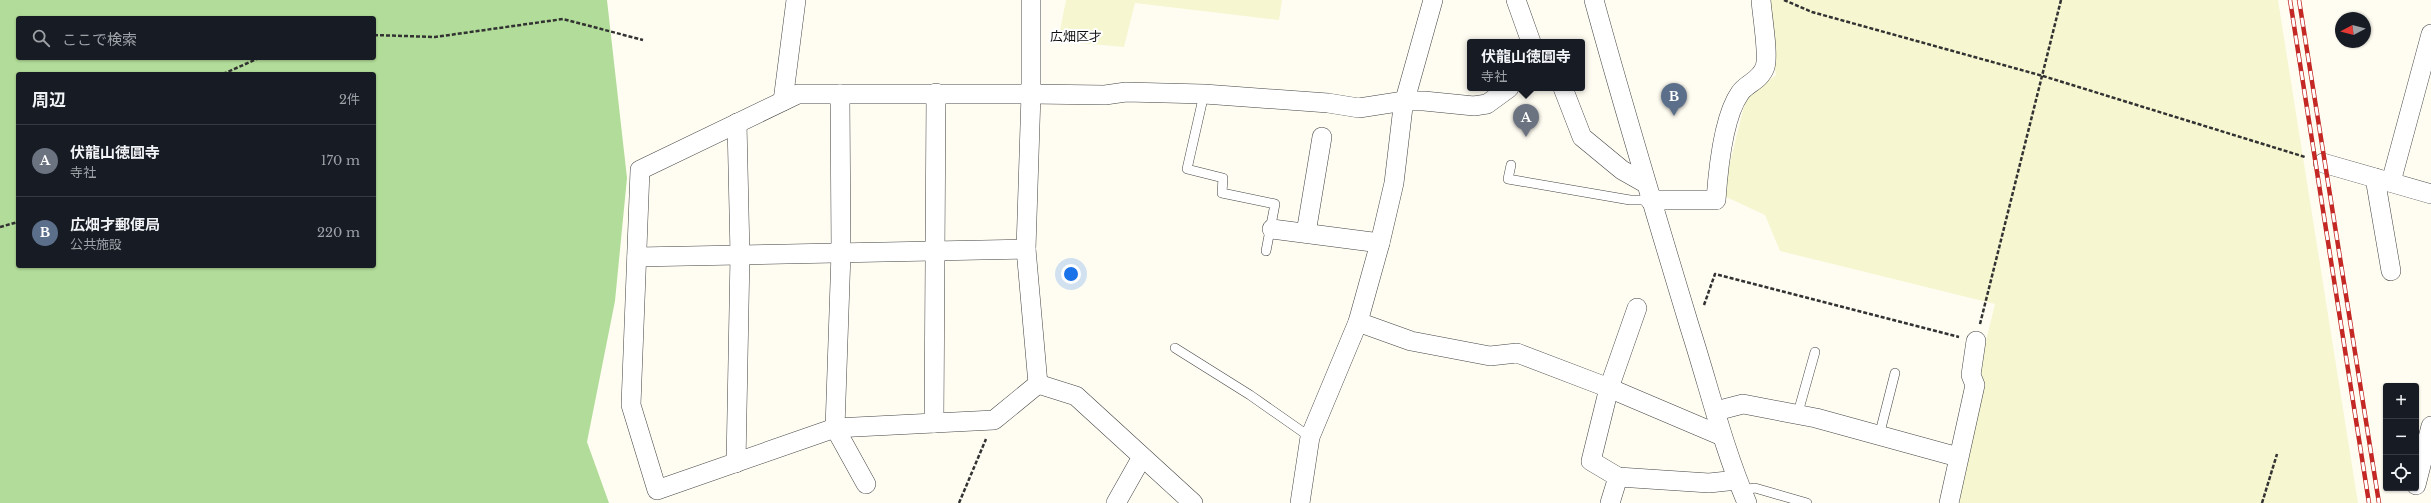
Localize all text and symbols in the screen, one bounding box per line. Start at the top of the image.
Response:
north arrow [2335,12,2371,48]
search box [16,16,376,60]
icon: search [30,27,52,49]
district label: 広畑区才 [1050,28,1102,45]
text: ここで検索 [62,30,137,49]
popup [1467,39,1585,91]
text: 伏龍山徳圓寺 [1481,47,1571,66]
text: 寺社 [1481,68,1507,85]
pin: B [1661,83,1687,116]
text: 周辺 [32,90,66,111]
text: 2件 [339,91,360,108]
pin: A [1513,104,1539,137]
text: 伏龍山徳圓寺 [70,143,160,162]
text: A [40,152,50,169]
text: 170 m [321,152,360,169]
text: 寺社 [70,164,96,181]
text: 広畑才郵便局 [70,215,160,234]
text: B [40,224,50,241]
text: 220 m [317,224,360,241]
text: 公共施設 [70,236,122,253]
your location [1061,264,1081,284]
map controls [2383,383,2419,491]
button: + [2383,383,2419,419]
button: − [2383,419,2419,455]
button: locate [2383,455,2419,491]

